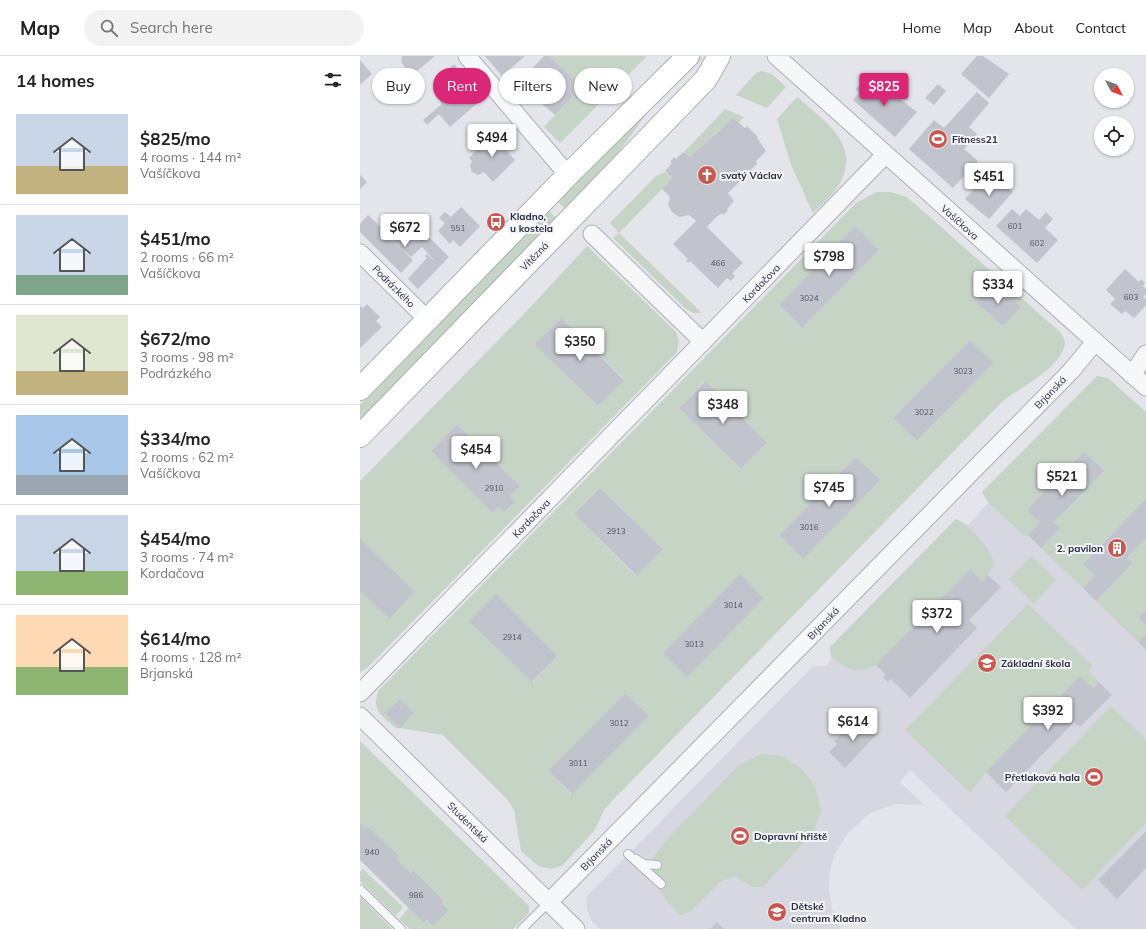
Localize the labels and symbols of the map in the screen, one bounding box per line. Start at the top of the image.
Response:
north arrow [1094,68,1134,108]
pin: $825 [860,73,908,107]
pin: $494 [468,124,516,158]
sports icon: Fitness21 [927,128,949,150]
place label: Fitness21 [952,133,998,146]
pin: $451 [965,163,1013,197]
church icon: svatý Václav [696,164,718,186]
place label: svatý Václav [721,169,783,182]
street label: Vašíčkova [938,202,981,243]
place label: Kladno, u kostela [510,210,553,235]
bus stop icon: Kladno, u kostela [485,211,507,233]
pin: $672 [381,214,429,248]
house number: 601 [1008,221,1022,231]
house number: 551 [451,223,465,233]
house number: 602 [1030,238,1044,248]
street label: Vítězná [517,239,551,274]
pin: $798 [805,243,853,277]
house number: 466 [711,258,725,268]
street label: Kordačova [740,261,783,306]
street label: Podrázkého [370,262,418,311]
pin: $334 [974,271,1022,305]
house number: 603 [1124,292,1138,302]
house number: 3024 [799,293,819,303]
pin: $350 [556,328,604,362]
house number: 3023 [953,366,973,376]
street label: Brjanská [1032,373,1069,412]
pin: $348 [699,391,747,425]
house number: 3022 [914,407,934,417]
pin: $454 [452,436,500,470]
pin: $521 [1038,463,1086,497]
pin: $745 [805,474,853,508]
house number: 2910 [484,483,504,493]
street label: Kordačova [510,496,553,541]
house number: 3016 [799,522,819,532]
house number: 2913 [606,526,626,536]
building icon: 2. pavilon [1106,537,1128,559]
place label: 2. pavilon [1057,542,1103,555]
house number: 3014 [723,600,743,610]
pin: $372 [913,600,961,634]
street label: Brjanská [805,604,842,643]
house number: 2914 [502,632,522,642]
house number: 3013 [684,639,704,649]
school or university icon: Základní škola [976,652,998,674]
place label: Základní škola [1001,657,1070,670]
pin: $392 [1024,697,1072,731]
pin: $614 [829,708,877,742]
house number: 3012 [609,718,629,728]
house number: 3011 [568,758,588,768]
sports icon: Přetlaková hala [1083,766,1105,788]
place label: Přetlaková hala [1005,771,1080,784]
street label: Studentská [445,799,491,845]
sports icon: Dopravní hřiště [729,825,751,847]
place label: Dopravní hřiště [754,830,828,843]
street label: Brjanská [578,835,615,874]
house number: 940 [365,847,379,857]
house number: 986 [409,890,423,900]
place label: Dětské centrum Kladno [791,900,867,925]
school or university icon: Dětské centrum Kladno [766,901,788,923]

